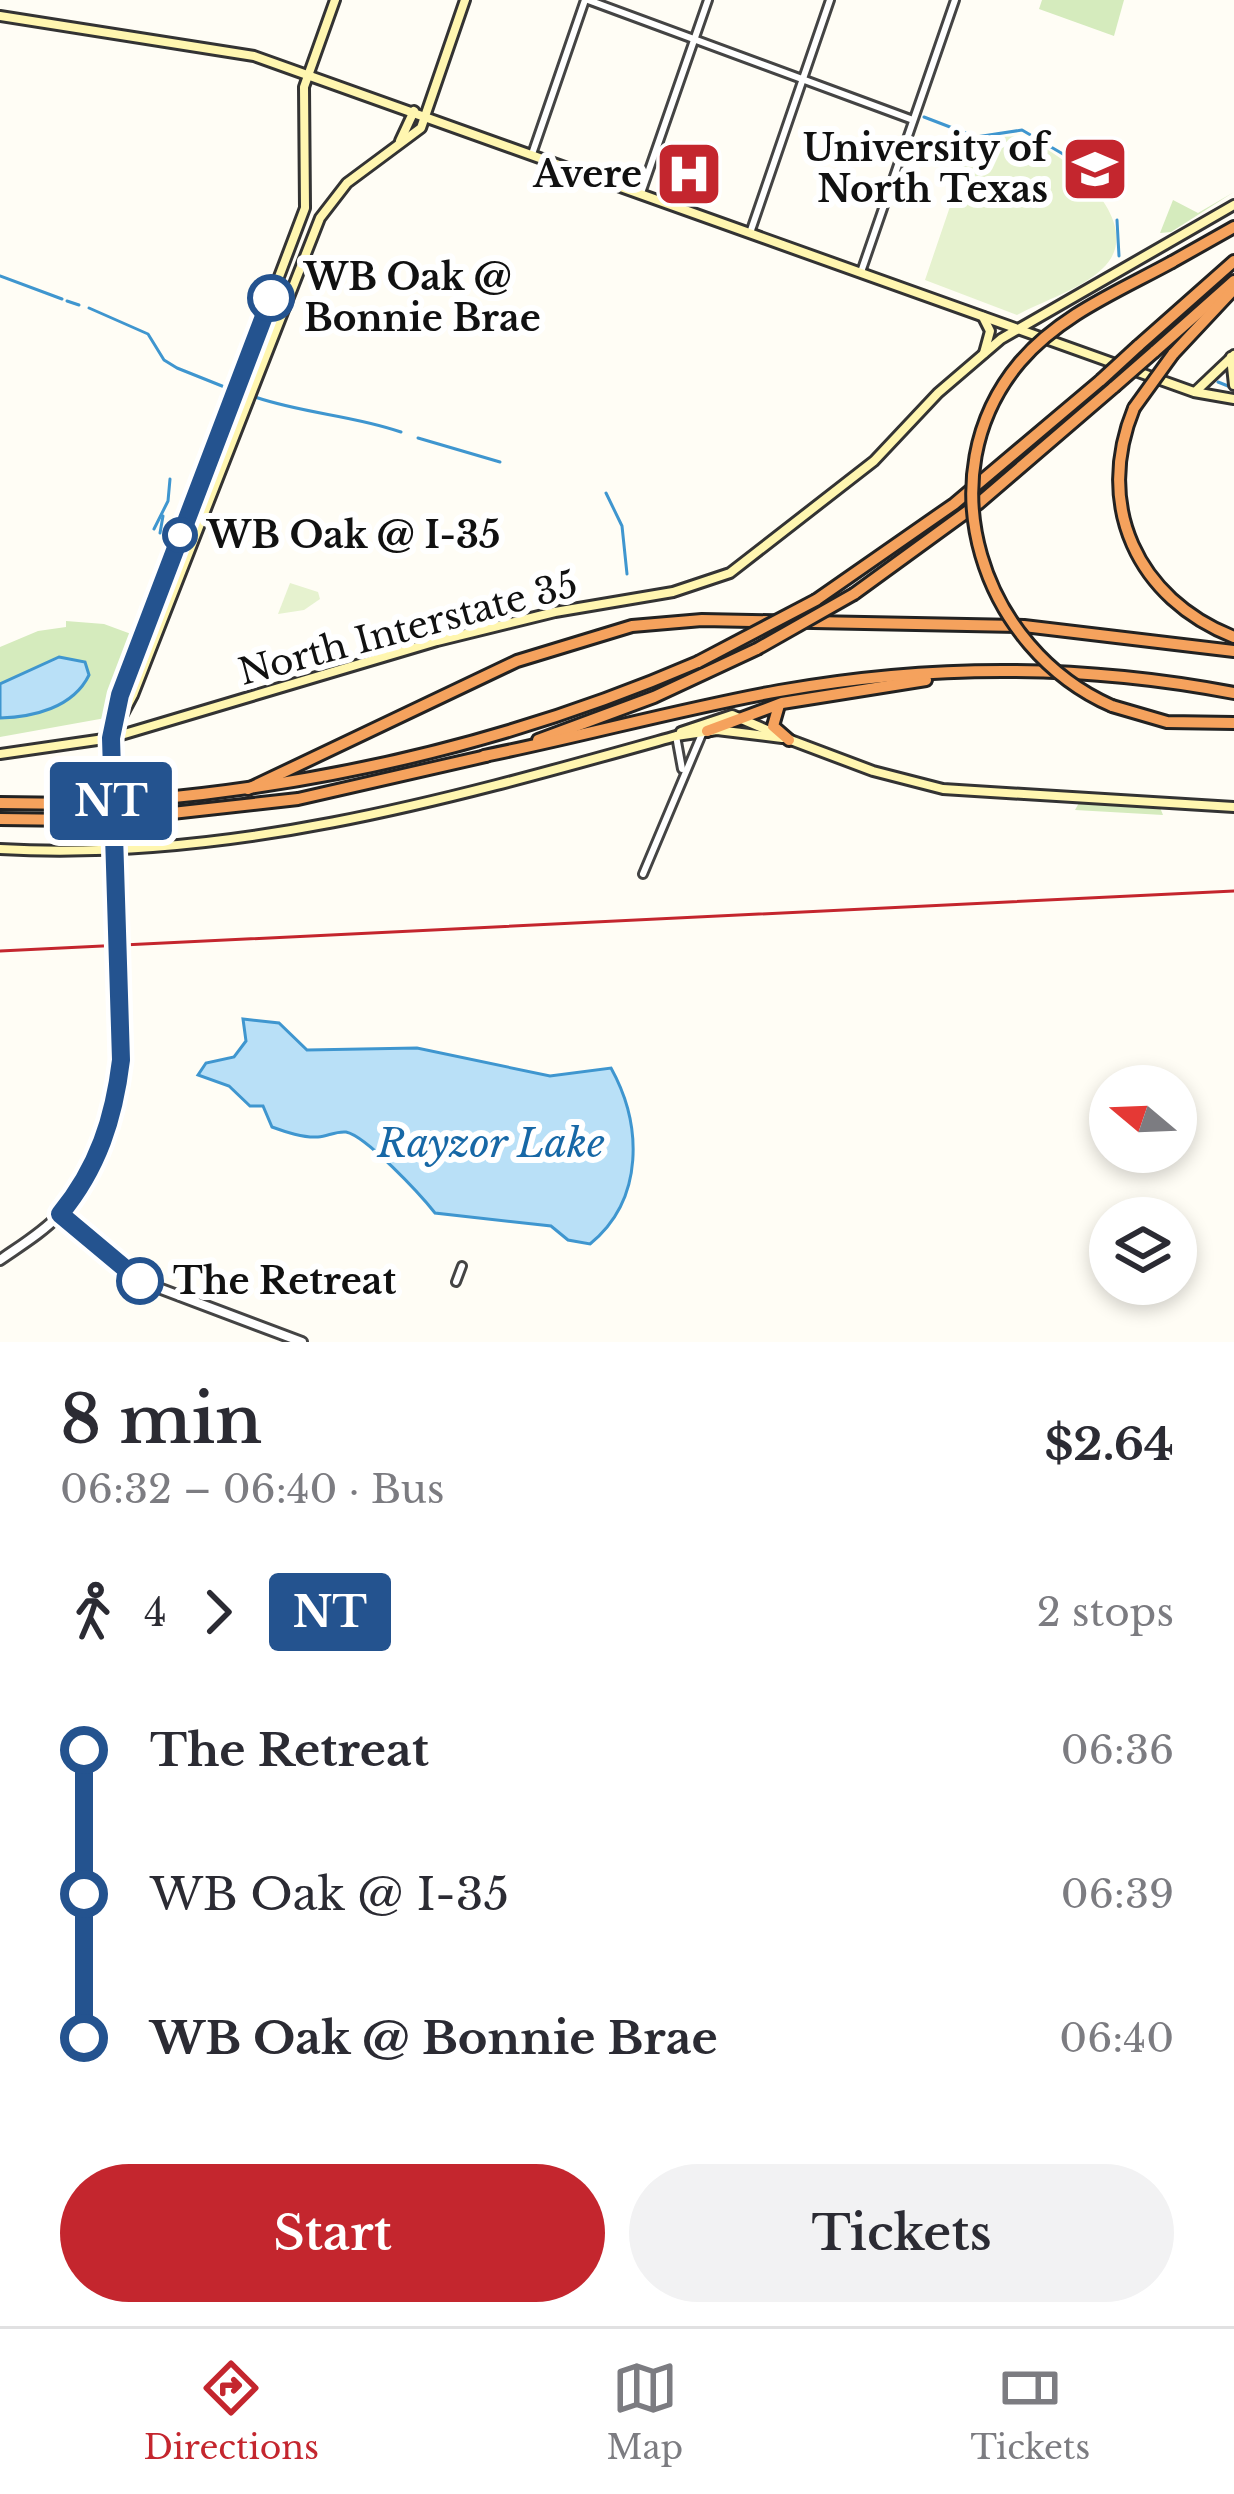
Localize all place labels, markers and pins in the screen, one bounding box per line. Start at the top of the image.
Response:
place label: University of North Texas [803,126,1052,212]
school or university icon: University of North Texas [1060,134,1130,204]
hospital icon: Avere [654,139,724,209]
place label: Avere [532,152,642,197]
place label: WB Oak @ Bonnie Brae [302,255,541,341]
marker: WB Oak @ Bonnie Brae [249,276,293,320]
place label: WB Oak @ I-35 [205,513,500,558]
marker: WB Oak @ I-35 [164,519,196,551]
marker: The Retreat [118,1259,162,1303]
place label: The Retreat [173,1259,396,1304]

